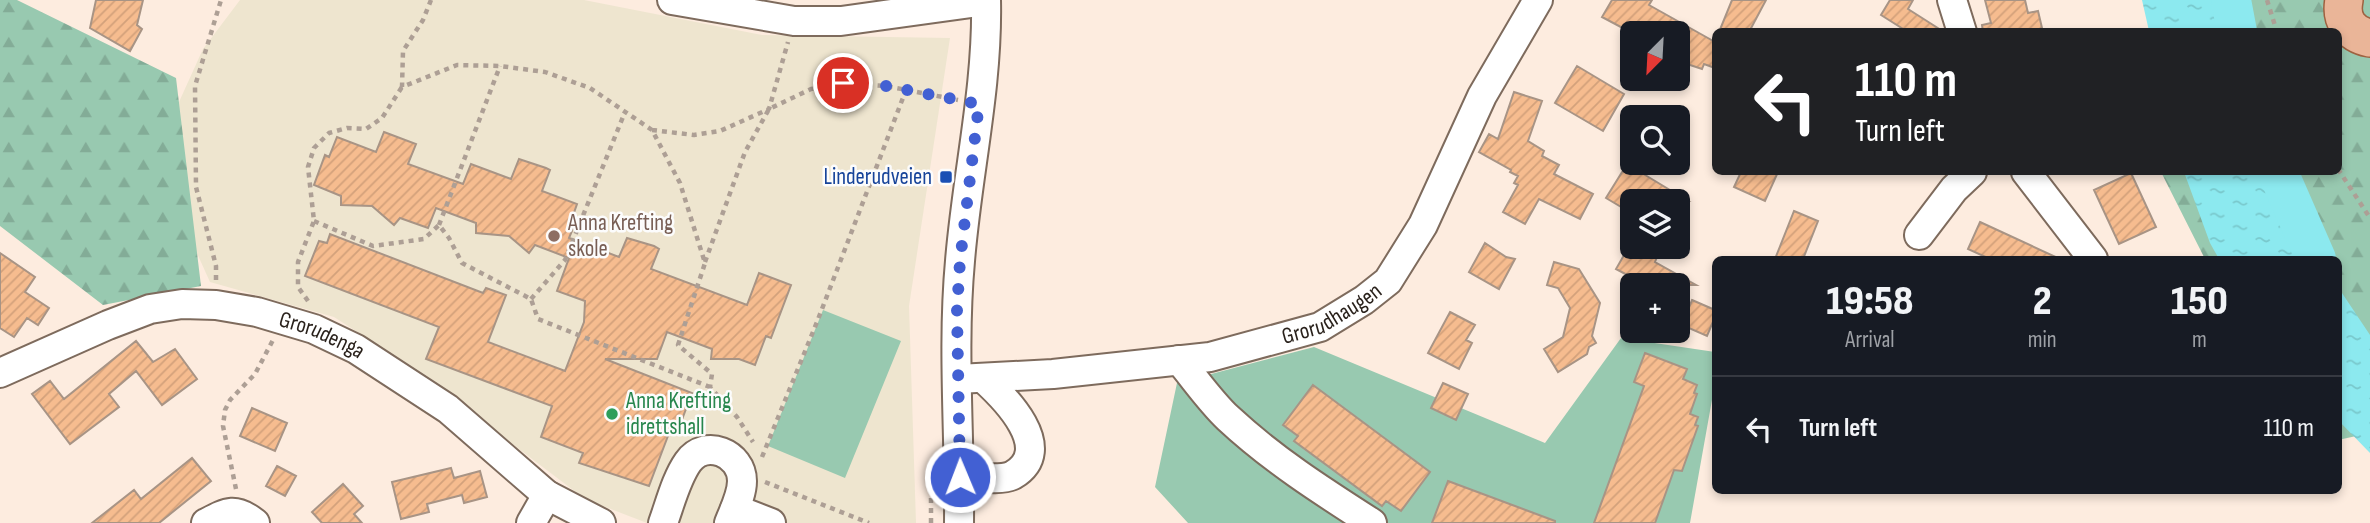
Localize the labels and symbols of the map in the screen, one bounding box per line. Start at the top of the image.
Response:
north arrow [1620,21,1690,91]
pin [813,53,873,113]
place label: Linderudveien [823,163,932,191]
marker: Linderudveien [938,169,954,185]
place label: Anna Krefting skole [567,209,673,263]
marker: Anna Krefting skole [546,228,562,244]
street label: Grorudhaugen [1279,277,1388,351]
street label: Grorudenga [276,305,370,365]
place label: Anna Krefting idrettshall [625,387,731,441]
marker: Anna Krefting idrettshall [604,406,620,422]
position arrow [923,440,997,514]

